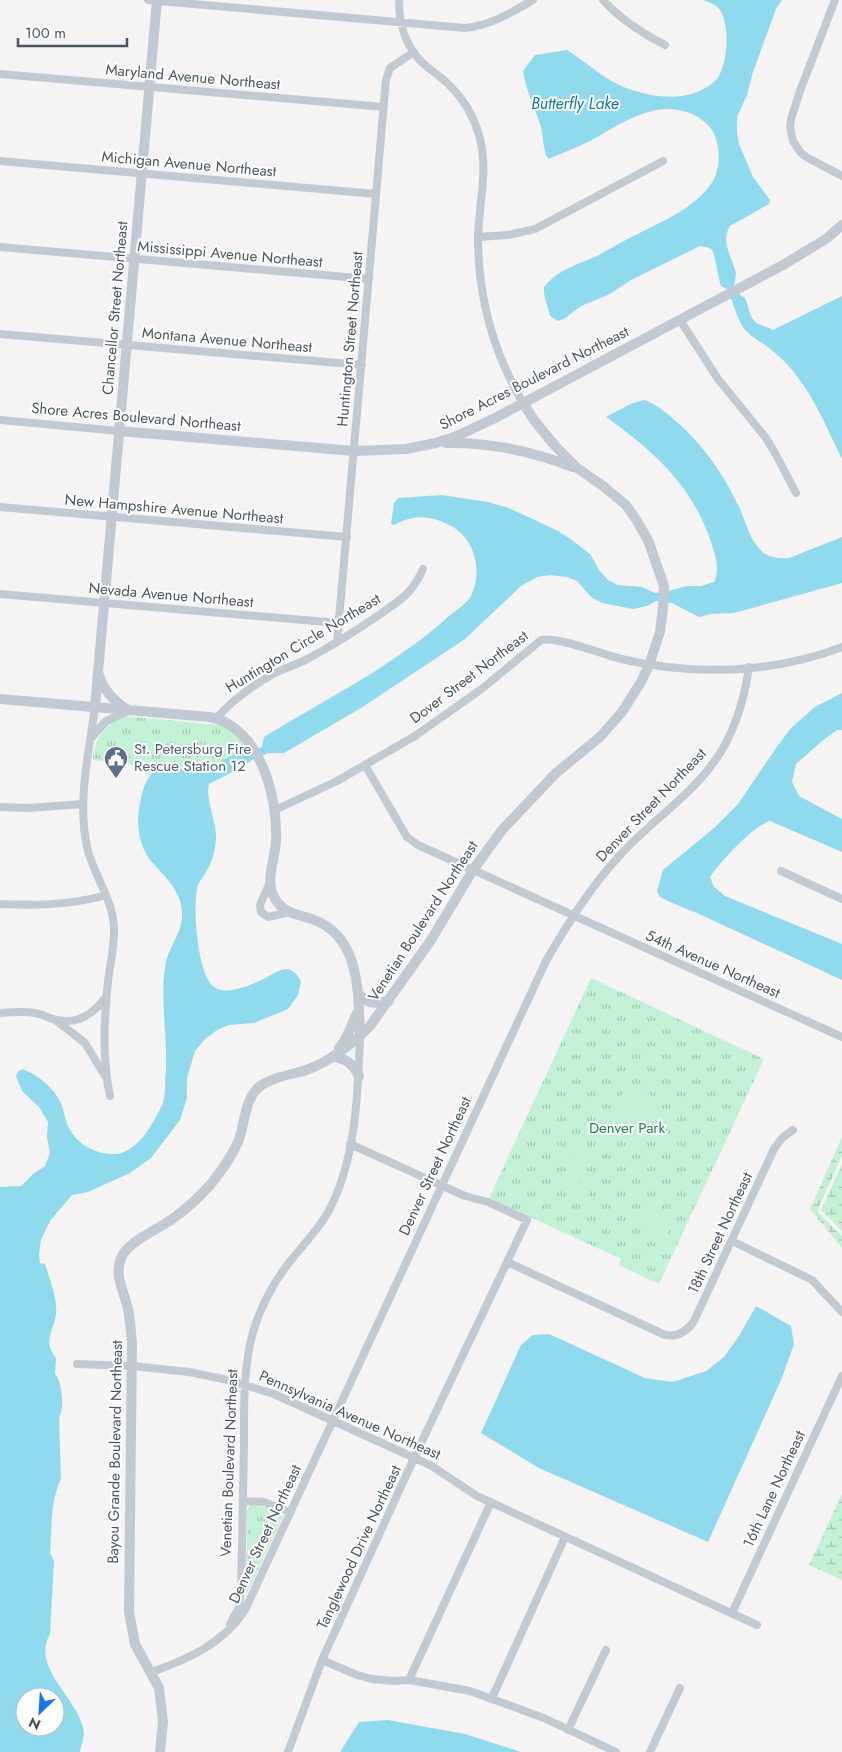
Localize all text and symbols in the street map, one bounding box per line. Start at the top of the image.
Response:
scale bar [18,15,126,47]
text: 100 m [25,22,66,44]
street label: Maryland Avenue Northeast [105,58,282,96]
water label: Butterfly Lake [531,92,619,115]
street label: Michigan Avenue Northeast [101,145,278,183]
street label: Chancellor Street Northeast [96,220,134,396]
street label: Mississippi Avenue Northeast [137,235,324,273]
street label: Huntington Street Northeast [331,250,369,428]
street label: Shore Acres Boulevard Northeast [435,320,633,435]
street label: Montana Avenue Northeast [141,322,313,358]
street label: Shore Acres Boulevard Northeast [30,397,242,437]
street label: New Hampshire Avenue Northeast [64,488,285,530]
street label: Nevada Avenue Northeast [88,577,255,613]
street label: Huntington Circle Northeast [221,588,385,698]
street label: Dover Street Northeast [405,625,533,729]
place label: St. Petersburg Fire Rescue Station 12 [134,738,252,777]
street label: Denver Street Northeast [591,743,712,867]
public building icon: St. Petersburg Fire Rescue Station 12 [103,745,129,779]
street label: Venetian Boulevard Northeast [363,836,484,1006]
street label: 54th Avenue Northeast [642,924,784,1004]
street label: Denver Street Northeast [393,1093,477,1239]
park label: Denver Park [589,1117,665,1139]
street label: 18th Street Northeast [682,1168,758,1298]
street label: Bayou Grande Boulevard Northeast [102,1340,128,1564]
street label: Pennsylvania Avenue Northeast [256,1365,445,1465]
street label: Venetian Boulevard Northeast [215,1369,243,1557]
street label: 16th Lane Northeast [737,1427,811,1551]
street label: Denver Street Northeast [223,1461,307,1607]
street label: Tanglewood Drive Northeast [311,1461,407,1632]
north arrow [15,1687,65,1737]
text: N [25,1712,44,1735]

